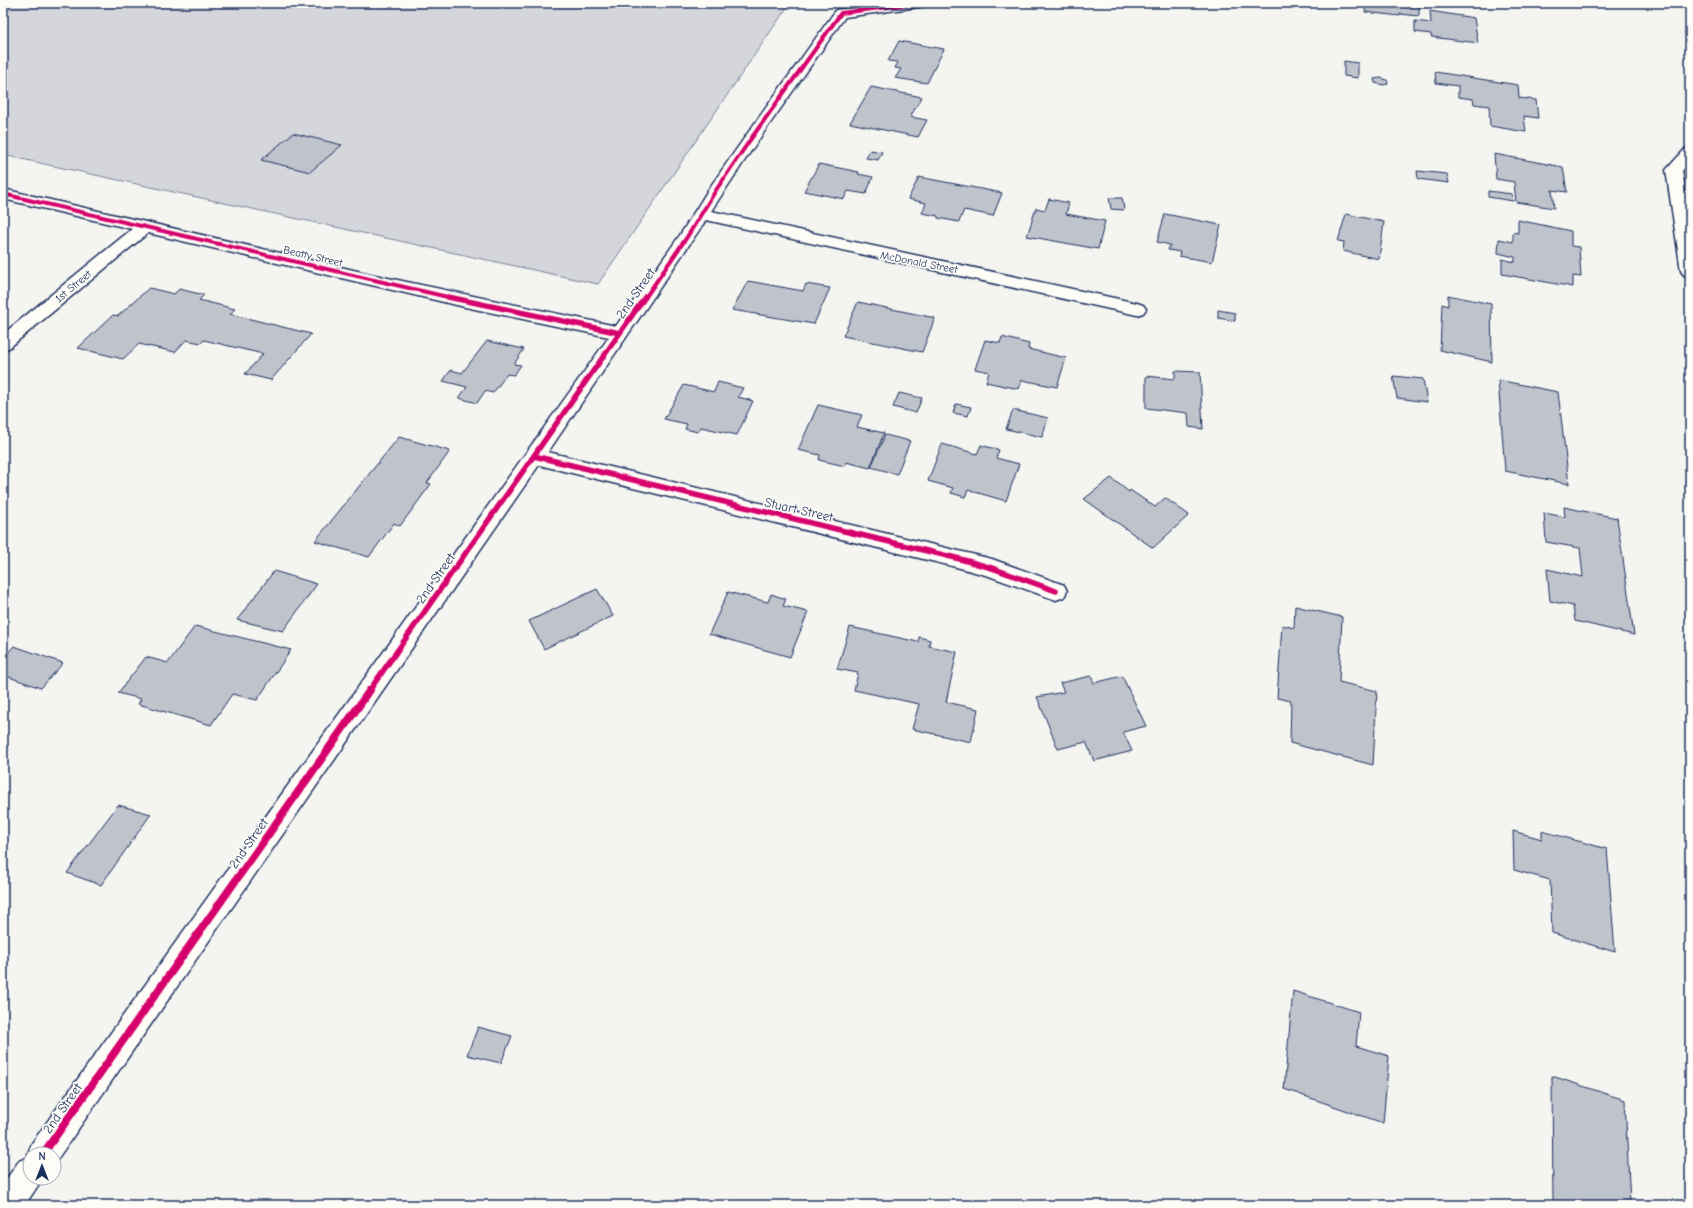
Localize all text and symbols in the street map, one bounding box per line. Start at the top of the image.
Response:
street label: Beatty Street [282,243,345,270]
street label: McDonald Street [879,249,959,277]
street label: 2nd Street [613,264,659,321]
street label: 1st Street [53,267,95,305]
street label: Stuart Street [763,494,836,525]
street label: 2nd Street [413,549,459,606]
street label: 2nd Street [226,814,272,871]
street label: 2nd Street [40,1079,86,1136]
north arrow [22,1146,62,1186]
text: N [38,1150,46,1163]

